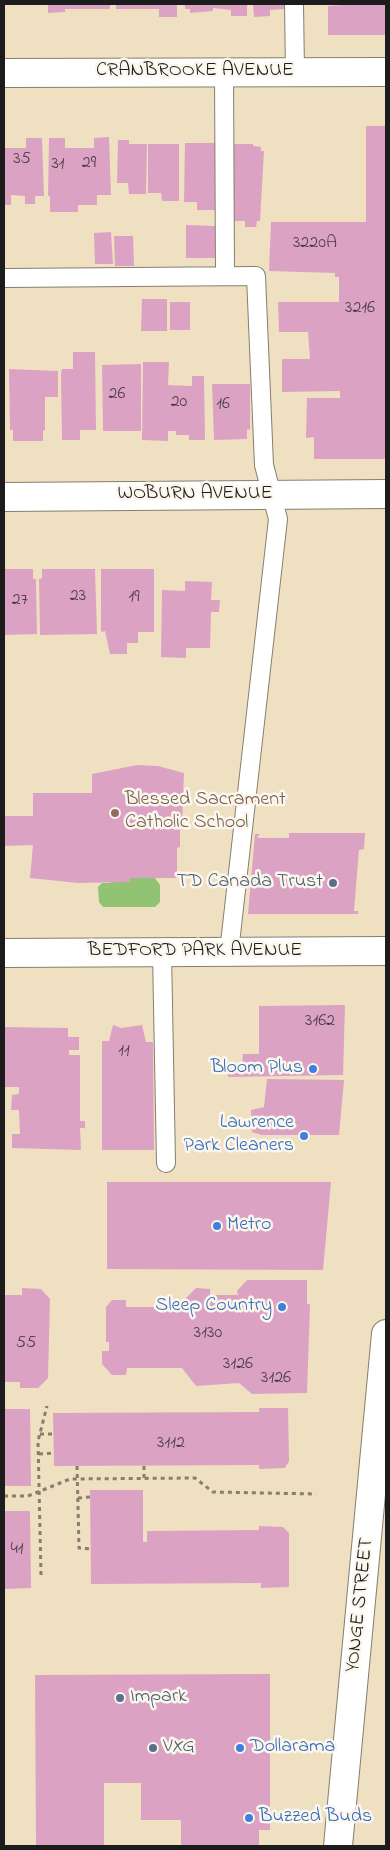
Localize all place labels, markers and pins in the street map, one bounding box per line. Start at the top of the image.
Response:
place label: Blessed Sacrament Catholic School [125,789,286,836]
marker: Blessed Sacrament Catholic School [109,807,121,819]
place label: TD Canada Trust [176,871,323,895]
marker: TD Canada Trust [327,877,339,889]
place label: Bloom Plus [211,1057,303,1081]
marker: Bloom Plus [307,1063,319,1075]
place label: Lawrence Park Cleaners [184,1112,294,1159]
marker: Lawrence Park Cleaners [298,1130,310,1142]
place label: Metro [227,1214,271,1238]
marker: Metro [211,1220,223,1232]
place label: Sleep Country [155,1295,272,1319]
marker: Sleep Country [276,1301,288,1313]
place label: Impark [130,1686,187,1710]
marker: Impark [114,1692,126,1704]
place label: VXG [163,1736,195,1760]
place label: Dollarama [250,1736,335,1760]
marker: VXG [147,1742,159,1754]
marker: Dollarama [234,1742,246,1754]
place label: Buzzed Buds [259,1806,372,1830]
marker: Buzzed Buds [243,1812,255,1824]

